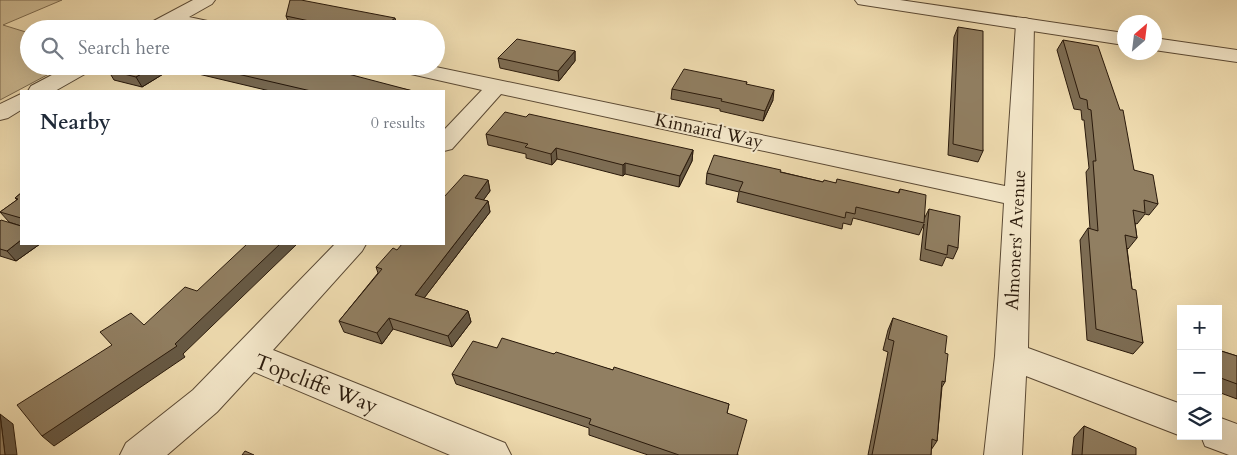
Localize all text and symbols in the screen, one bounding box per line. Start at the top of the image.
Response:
north arrow [1117,15,1162,60]
search box [20,20,445,75]
icon: search [38,34,66,62]
text: Search here [78,35,170,61]
street label: Kinnaird Way [653,107,766,155]
text: Nearby [40,108,111,137]
text: 0 results [371,112,425,134]
street label: Almoners' Avenue [1000,169,1032,311]
map controls [1177,305,1222,440]
button: + [1177,305,1222,350]
street label: Topcliffe Way [250,347,382,421]
button: − [1177,350,1222,395]
button: layers [1177,395,1222,440]

